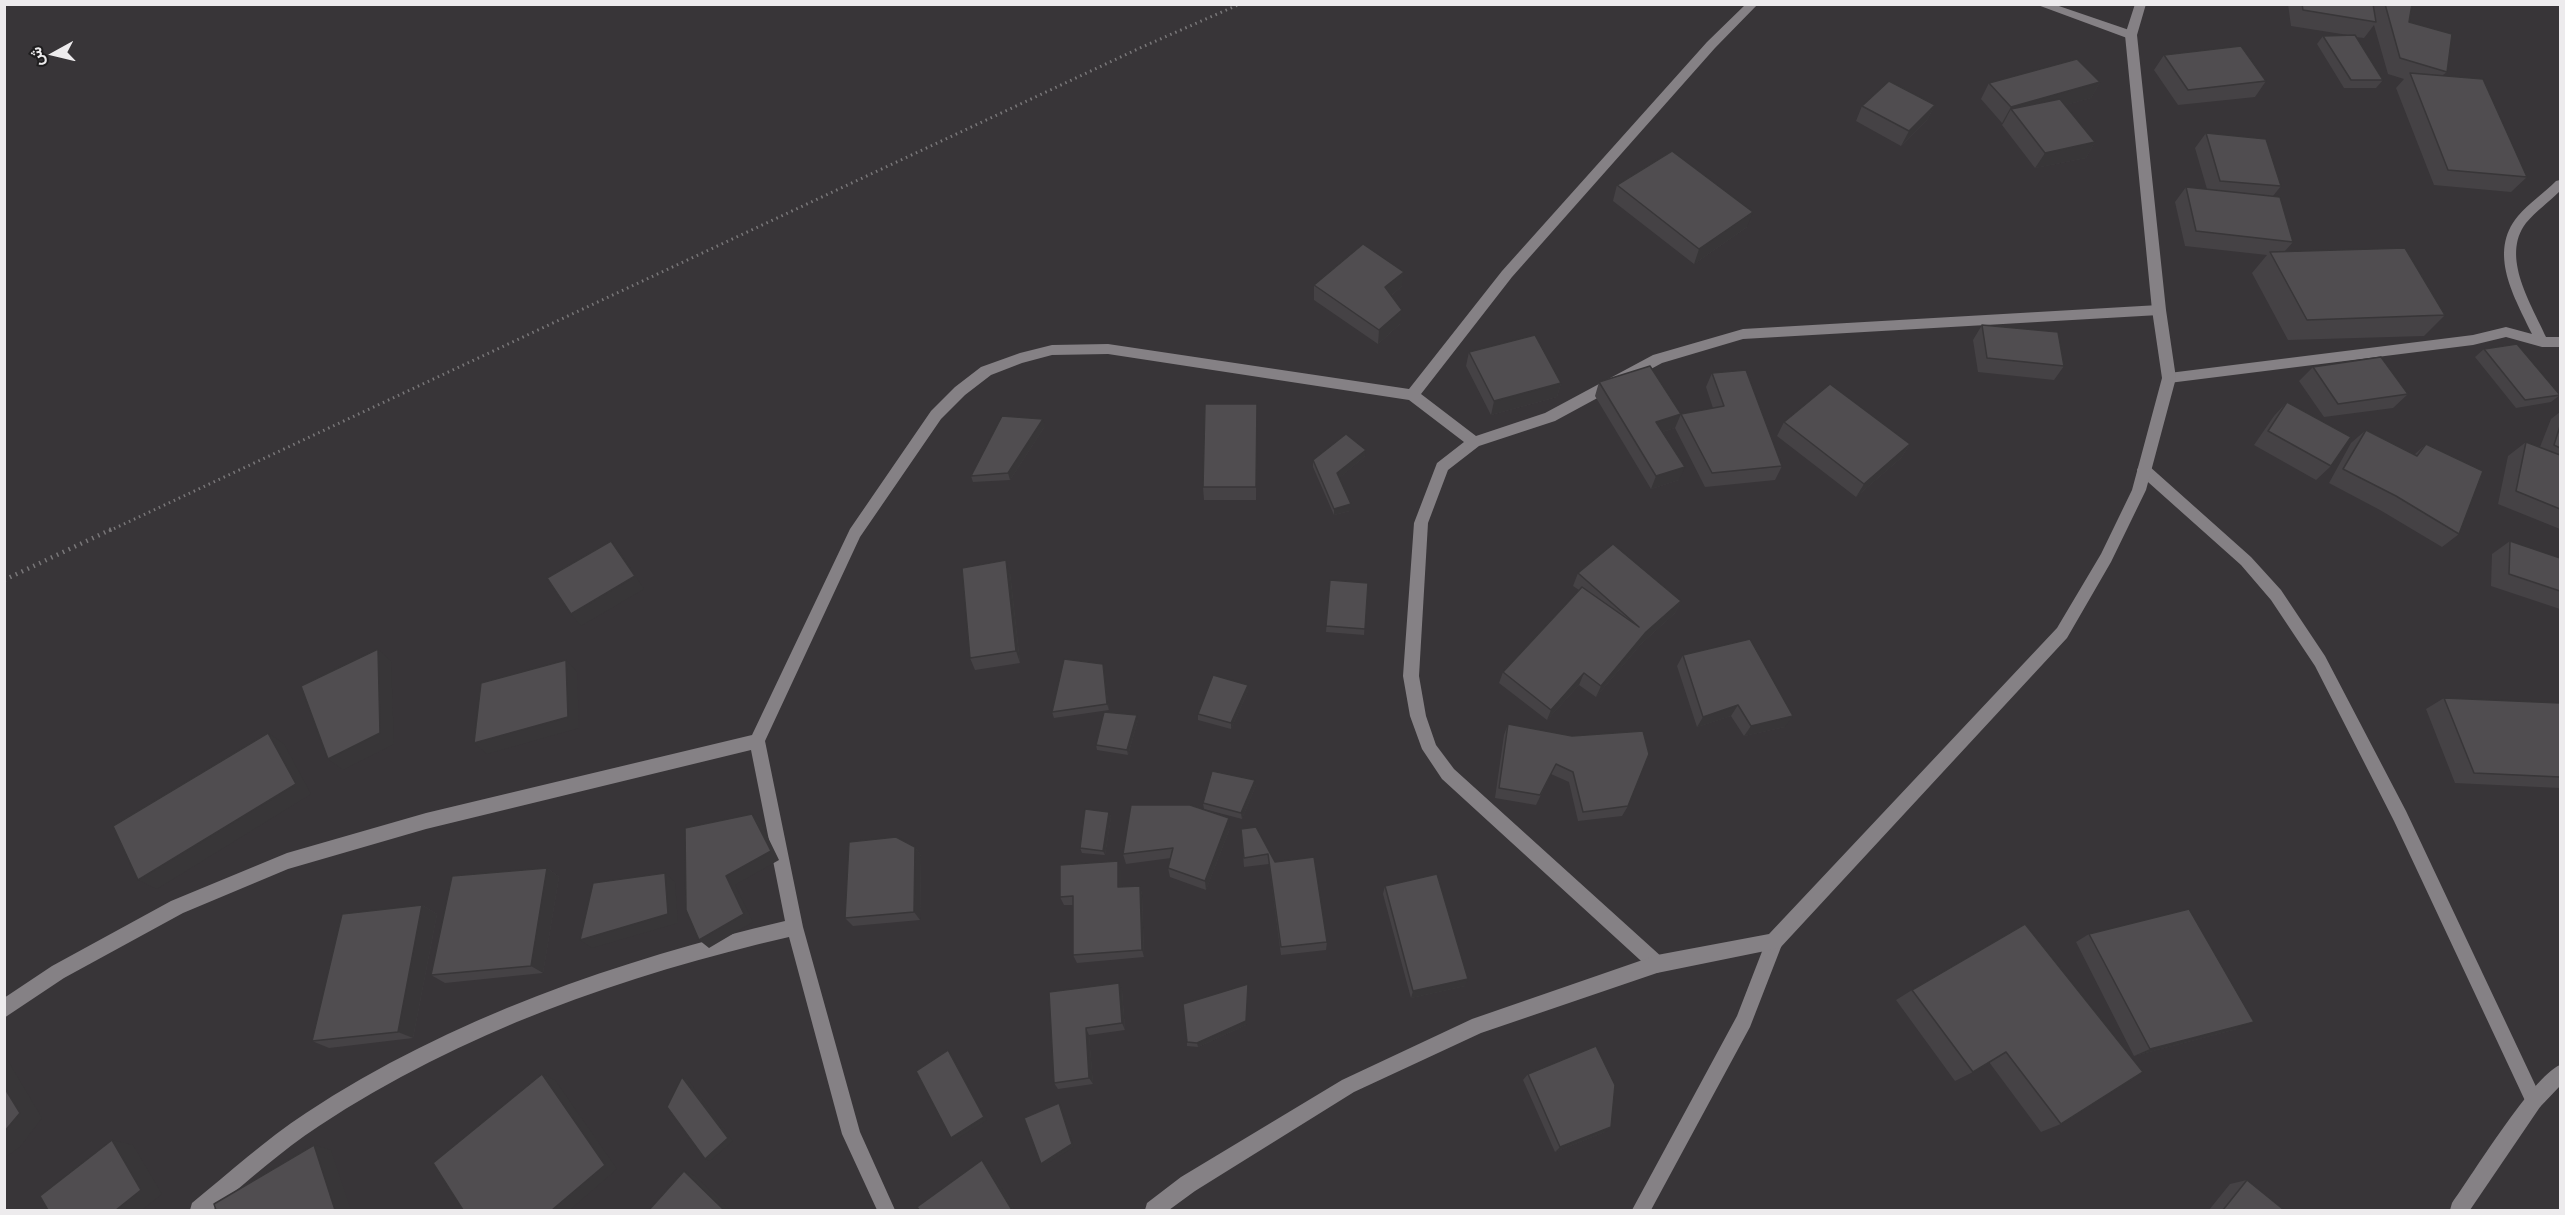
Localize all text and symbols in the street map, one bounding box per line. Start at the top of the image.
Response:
north arrow [24,24,84,84]
text: ش [25,46,47,67]

